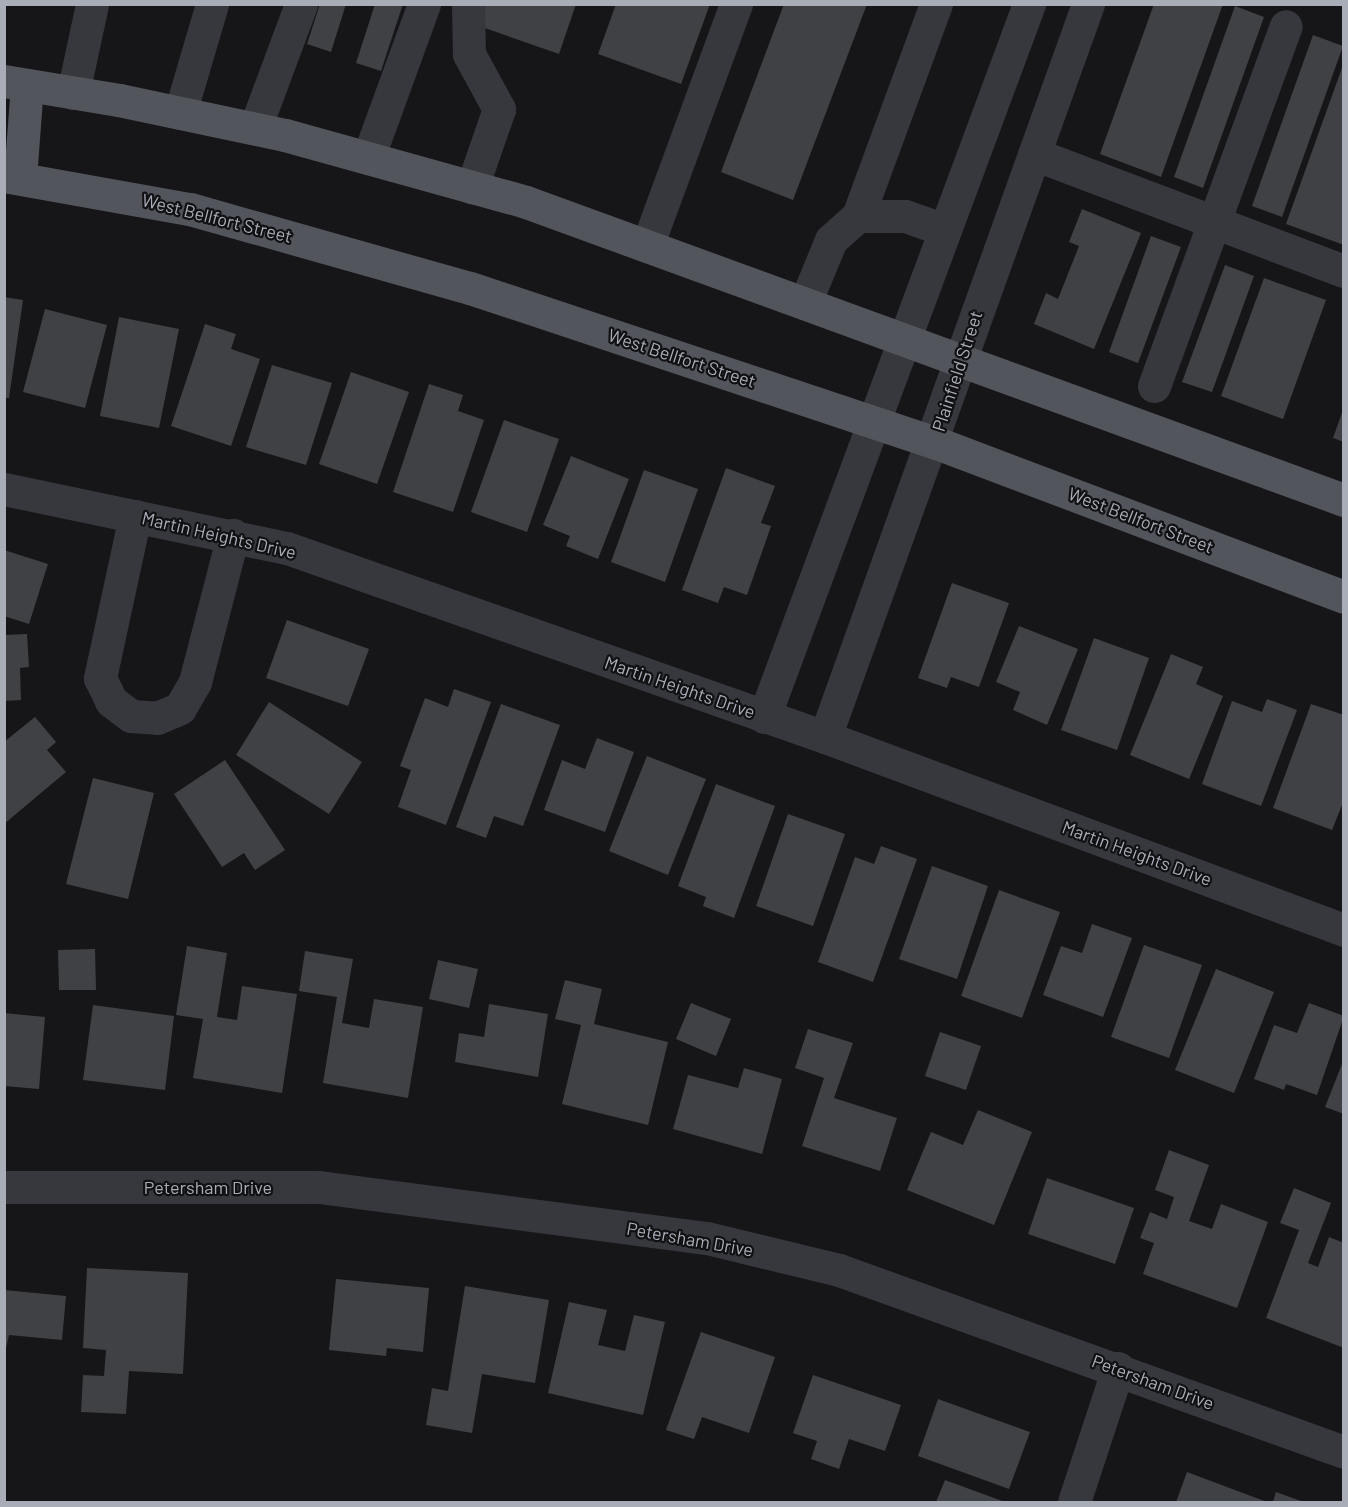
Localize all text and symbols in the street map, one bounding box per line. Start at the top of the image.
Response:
street label: West Bellfort Street [140,189,294,247]
street label: Plainfield Street [927,308,987,434]
street label: West Bellfort Street [606,324,758,392]
street label: West Bellfort Street [1065,482,1217,558]
street label: Martin Heights Drive [140,507,298,563]
street label: Martin Heights Drive [602,651,758,723]
street label: Martin Heights Drive [1059,816,1215,890]
street label: Petersham Drive [144,1176,272,1198]
street label: Petersham Drive [625,1217,755,1261]
street label: Petersham Drive [1089,1350,1217,1414]

